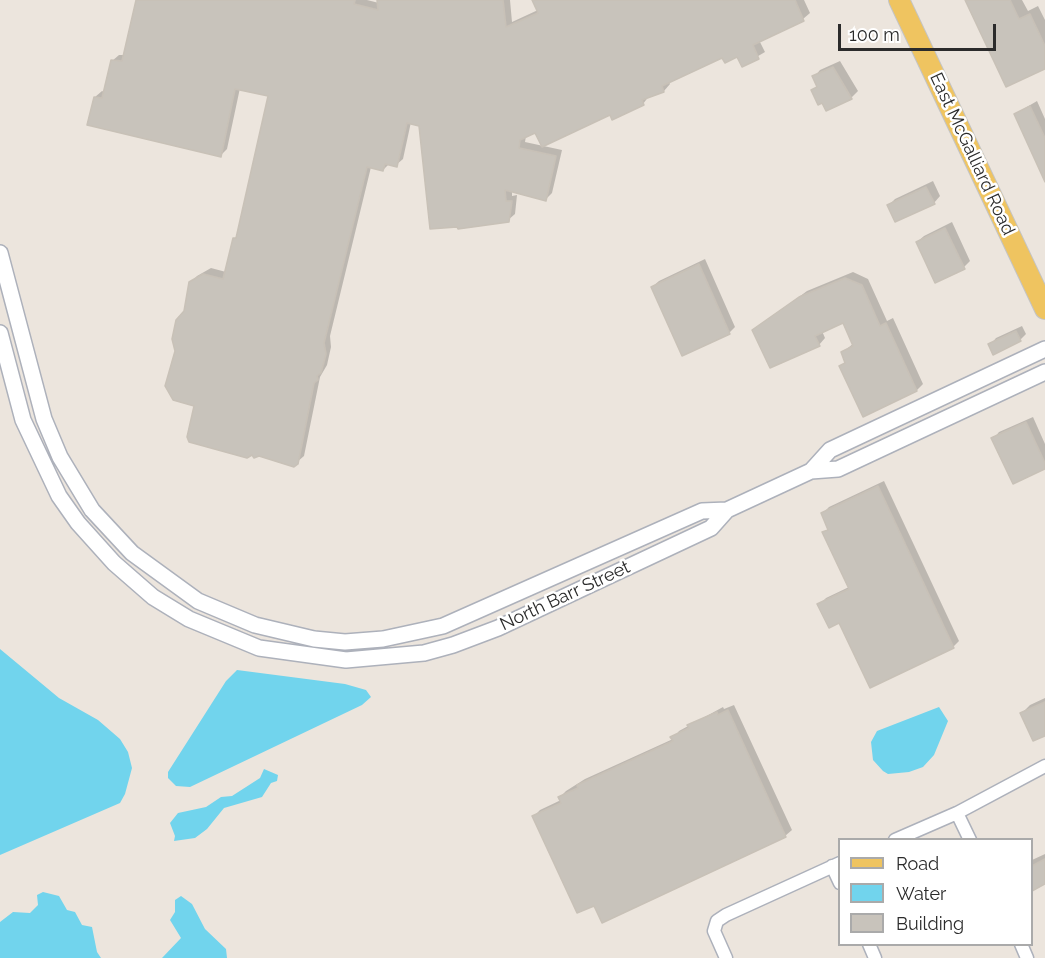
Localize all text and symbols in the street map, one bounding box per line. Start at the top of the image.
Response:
scale bar [841,12,998,50]
text: 100 m [849,24,900,45]
street label: East McGalliard Road [925,69,1019,239]
street label: North Barr Street [497,556,633,636]
legend [838,838,1033,946]
text: Road [896,853,939,874]
text: Water [896,883,946,904]
text: Building [896,913,964,934]

